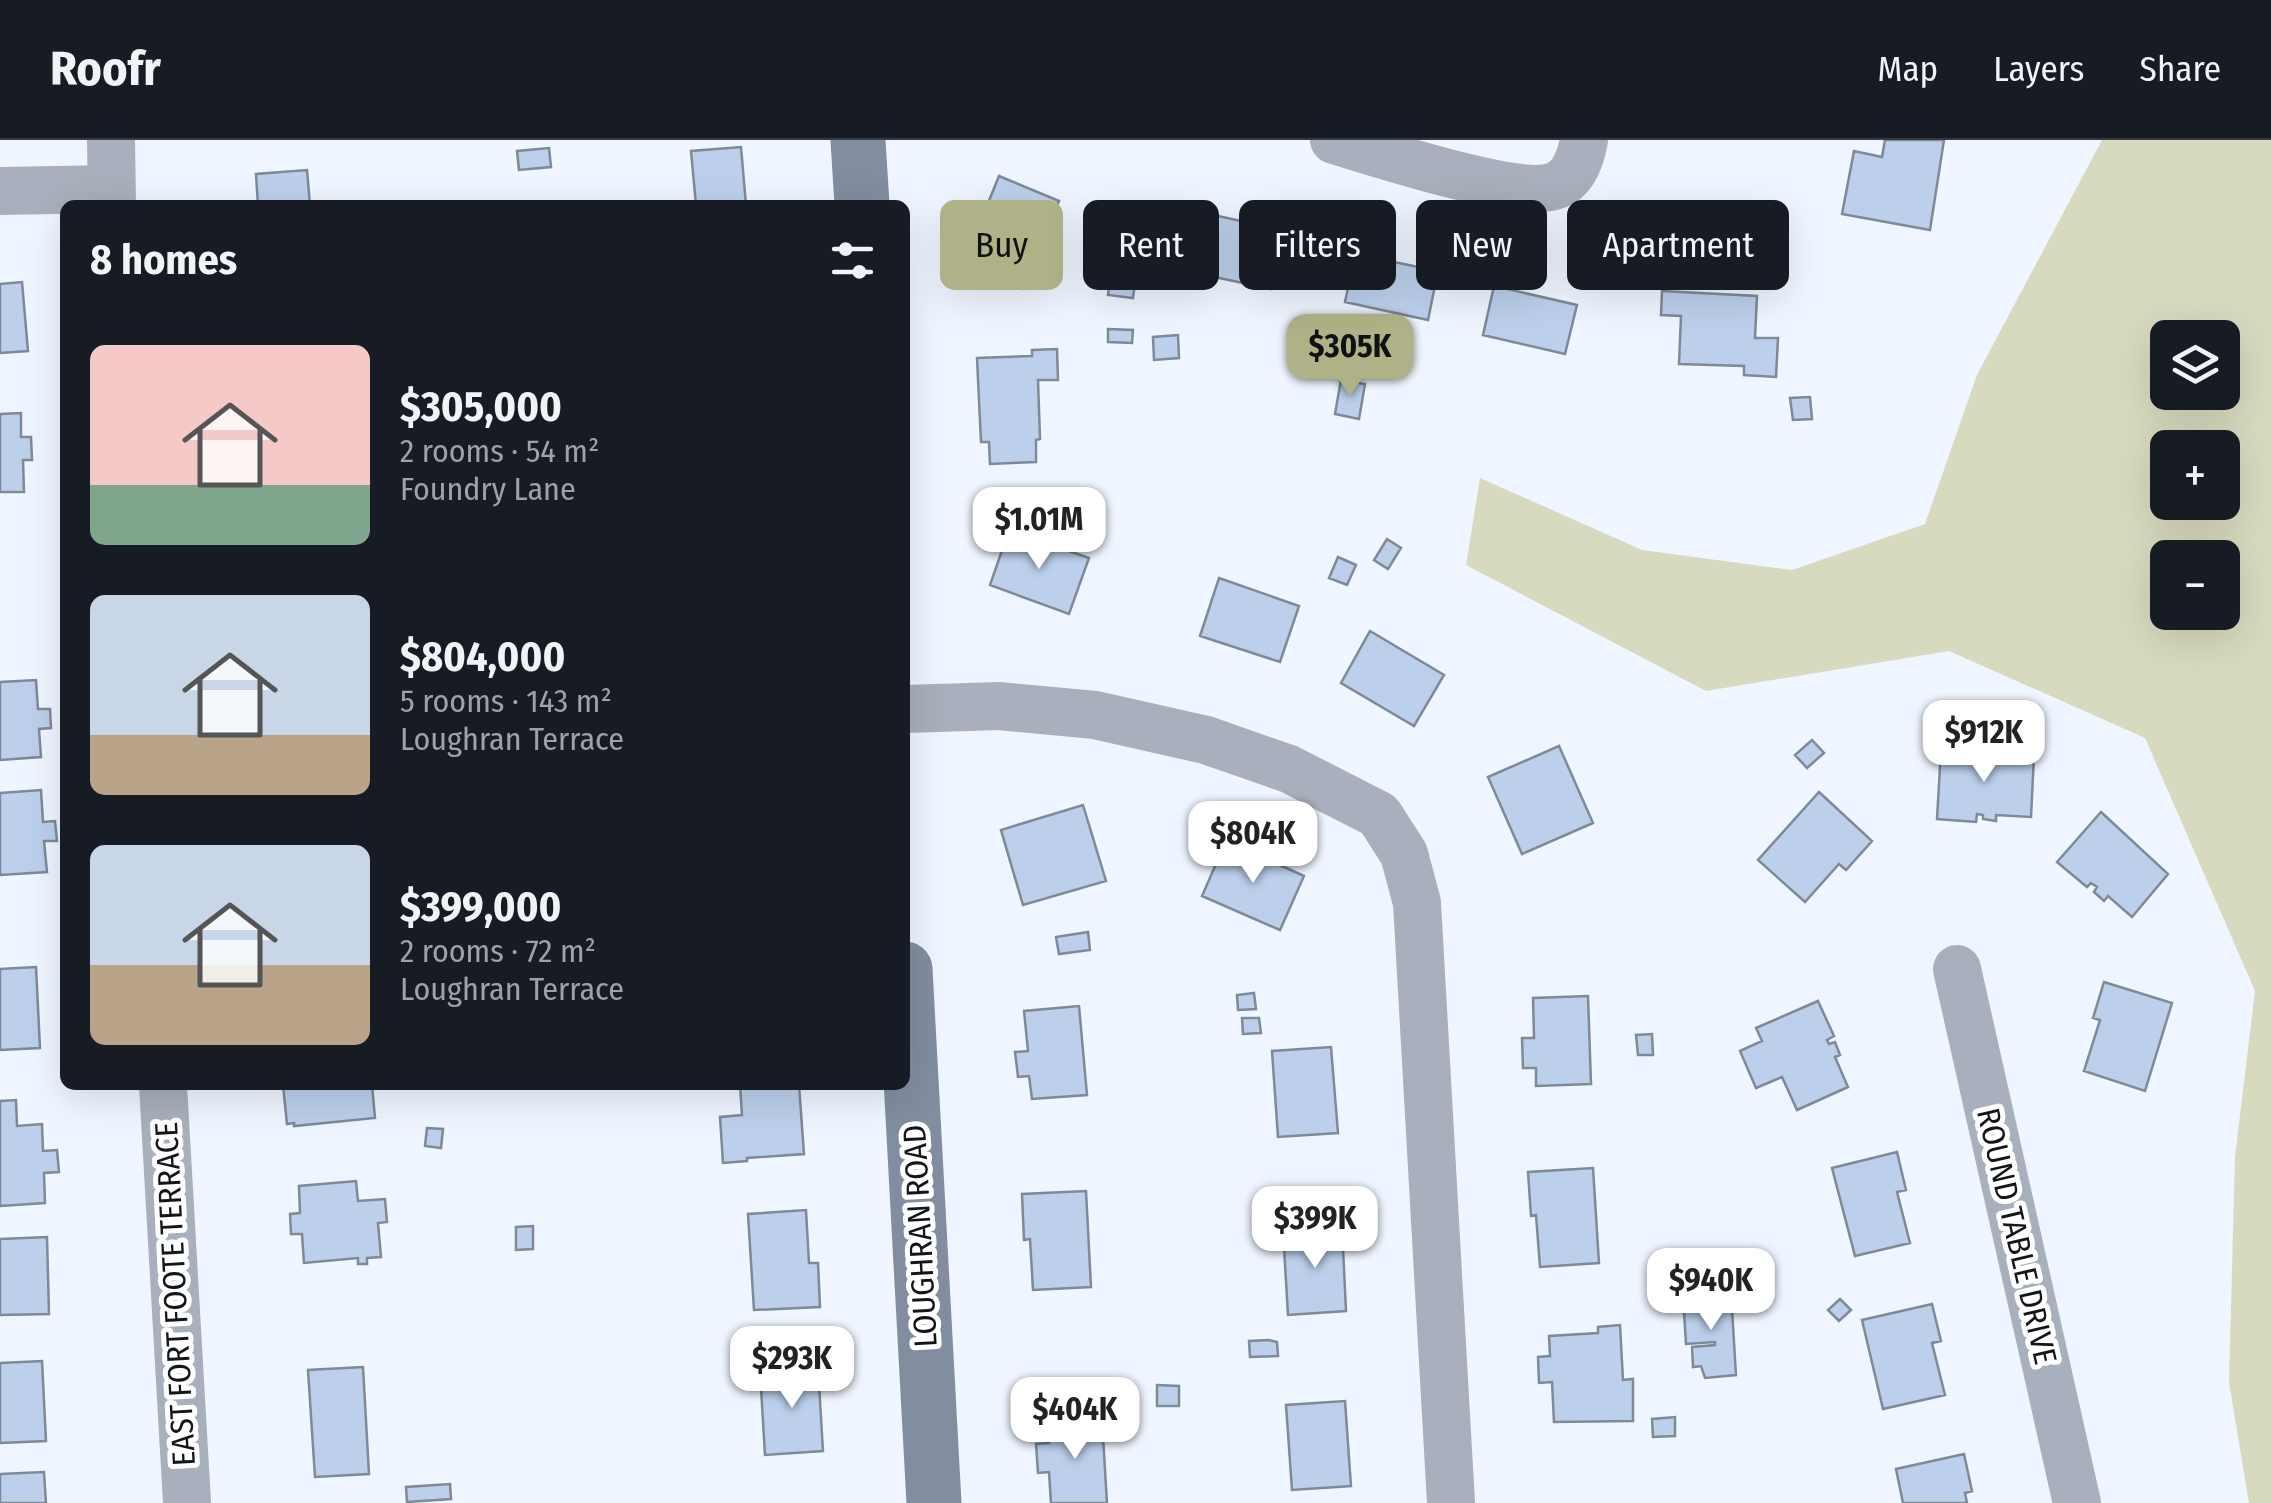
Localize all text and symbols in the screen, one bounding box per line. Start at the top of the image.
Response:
text: Roofr [50,40,161,98]
text: Map [1878,48,1938,90]
text: Layers [1993,48,2085,90]
text: Share [2140,48,2221,90]
chip: Buy [940,200,1063,290]
chip: Rent [1083,200,1219,290]
chip: Filters [1239,200,1396,290]
chip: New [1416,200,1547,290]
chip: Apartment [1567,200,1789,290]
icon: filters [825,233,880,288]
text: 8 homes [90,235,237,285]
pin: $305K [1280,314,1420,399]
map controls [2150,320,2240,630]
button: layers [2150,320,2240,410]
text: $305K [1309,327,1391,365]
text: $305,000 [400,382,562,432]
icon: home [170,385,290,505]
button: + [2150,430,2240,520]
text: 2 rooms · 54 m² [400,432,599,470]
text: Foundry Lane [400,470,576,508]
pin: $1.01M [958,487,1120,572]
text: $1.01M [995,500,1083,538]
button: − [2150,540,2240,630]
text: $804,000 [400,632,565,682]
icon: home [170,635,290,755]
text: 5 rooms · 143 m² [400,682,612,720]
pin: $912K [1914,700,2054,785]
text: $912K [1945,713,2023,751]
text: Loughran Terrace [400,720,624,758]
pin: $804K [1183,801,1323,886]
text: $804K [1210,814,1296,852]
text: $399,000 [400,882,562,932]
icon: home [170,885,290,1005]
text: 2 rooms · 72 m² [400,932,596,970]
text: Loughran Terrace [400,970,624,1008]
street label: ROUND TABLE DRIVE [1969,1104,2065,1368]
street label: EAST FORT FOOTE TERRACE [147,1121,203,1467]
street label: LOUGHRAN ROAD [895,1124,945,1348]
pin: $399K [1245,1186,1385,1271]
text: $399K [1274,1199,1356,1237]
pin: $940K [1641,1248,1781,1333]
text: $940K [1669,1261,1753,1299]
pin: $293K [722,1326,862,1411]
text: $293K [752,1339,832,1377]
pin: $404K [1005,1377,1145,1462]
text: $404K [1033,1390,1117,1428]

